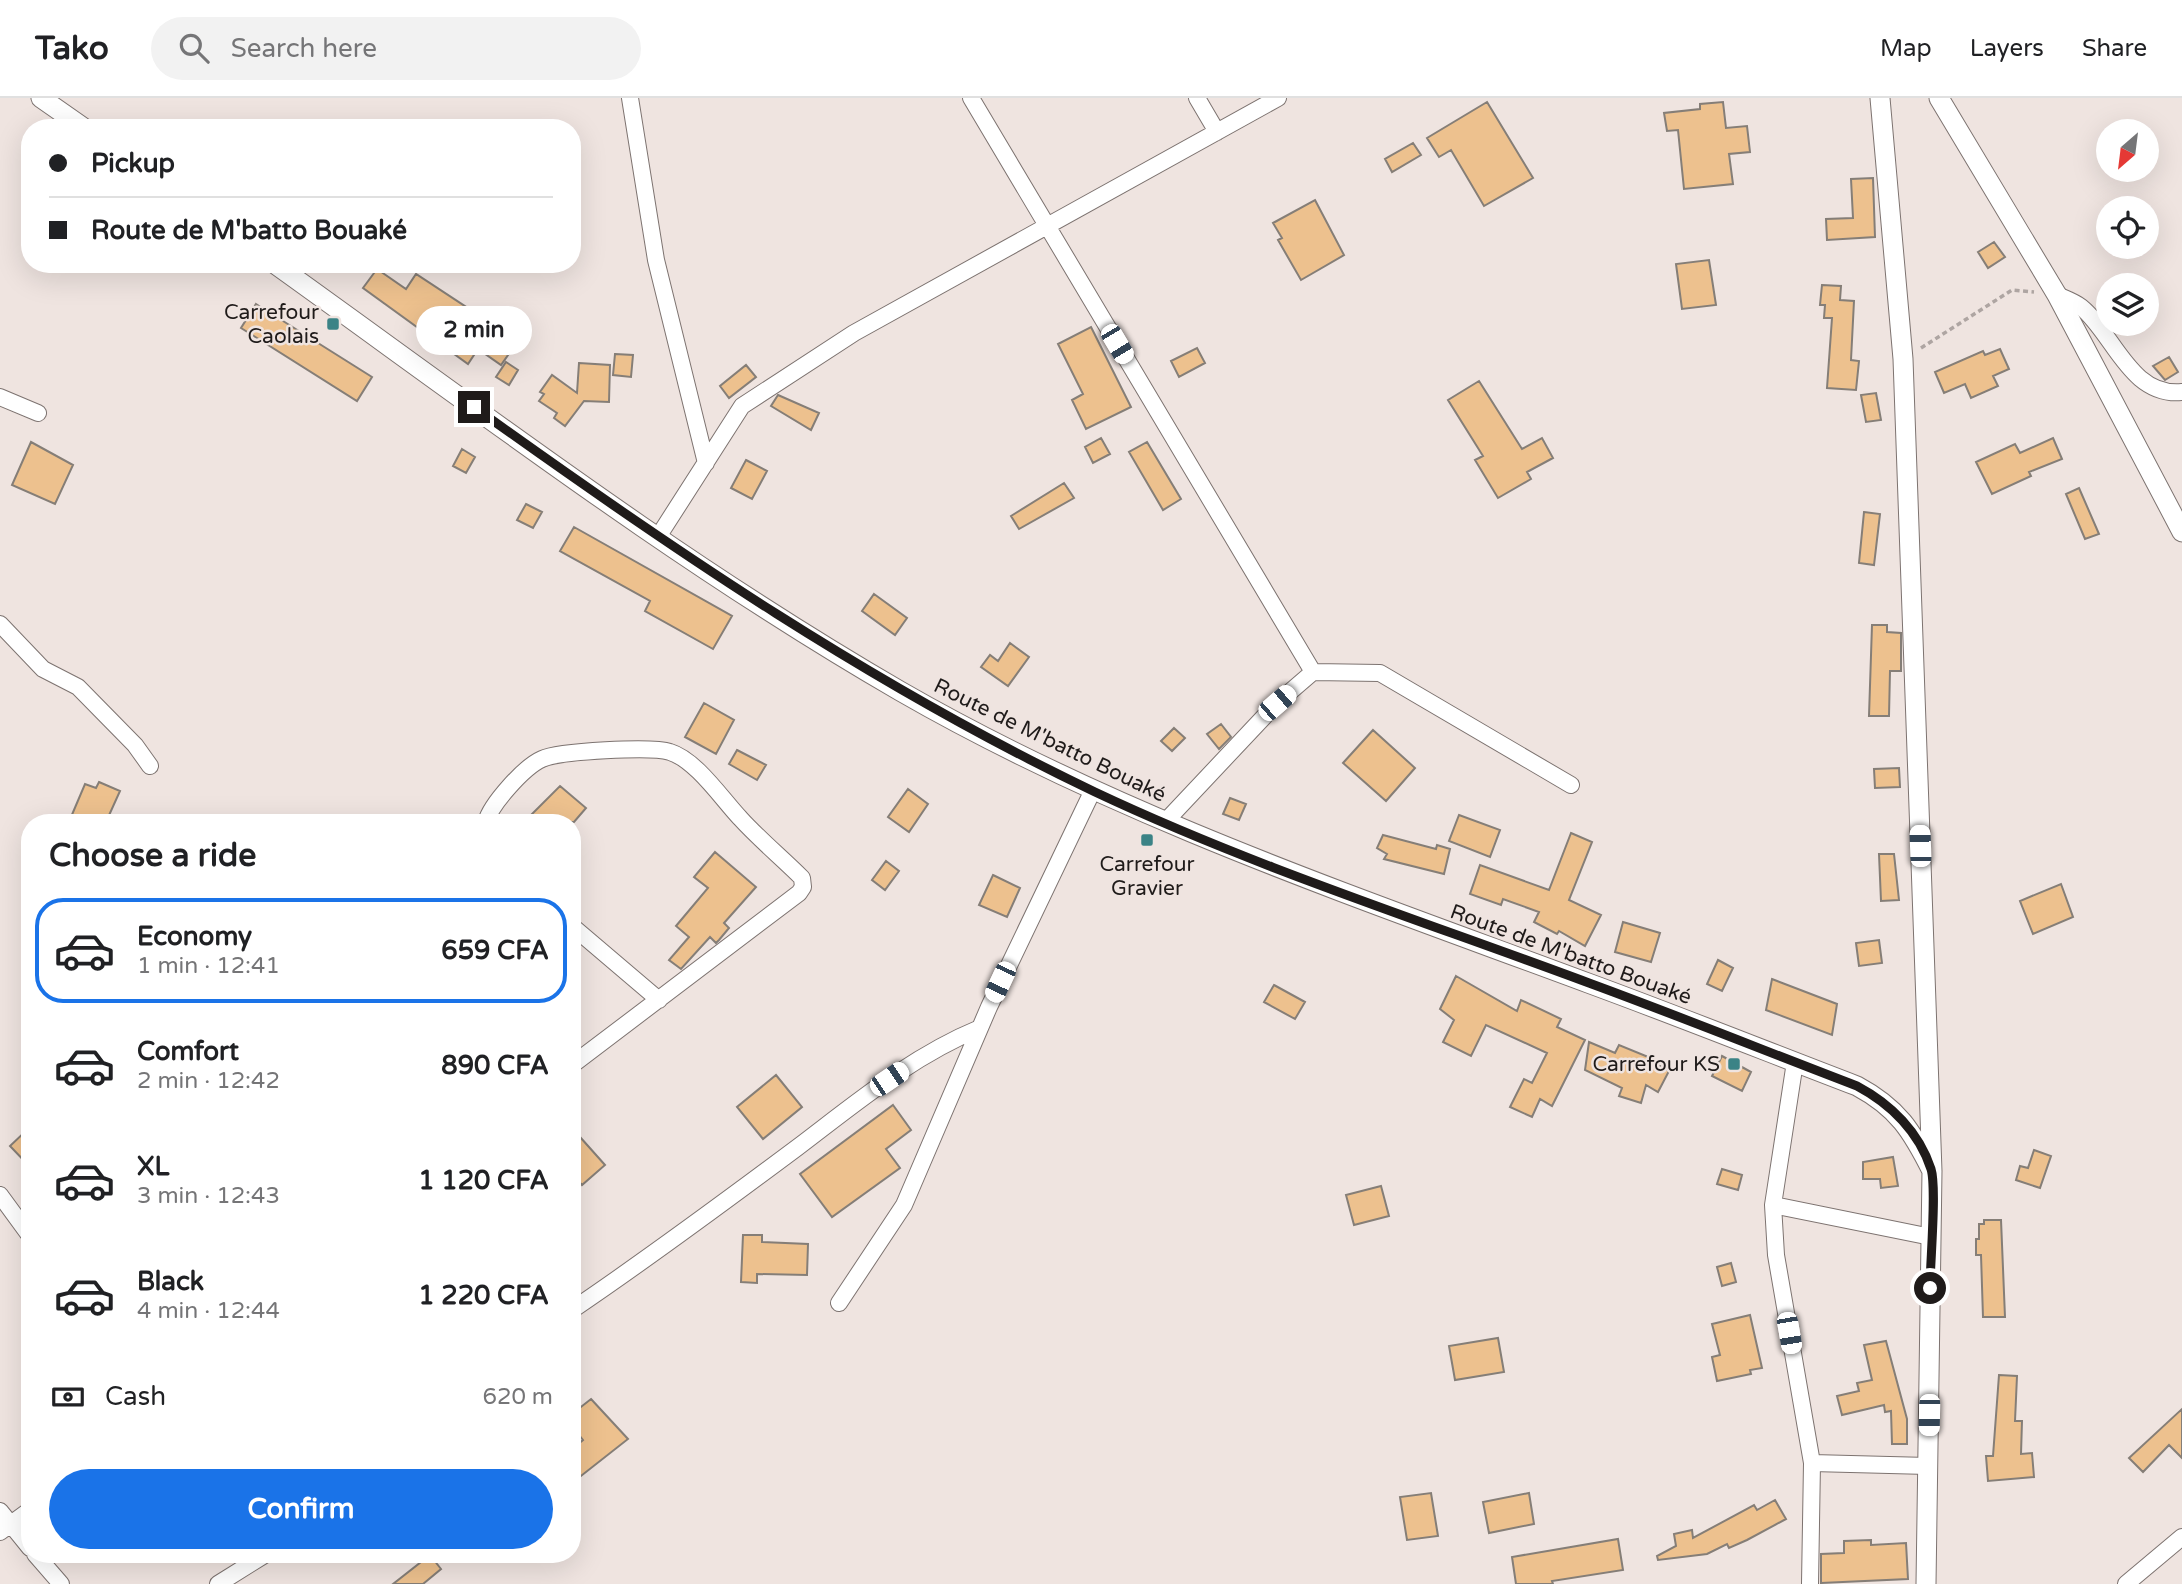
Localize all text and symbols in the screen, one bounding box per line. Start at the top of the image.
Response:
search box [151,17,641,80]
text: Tako [35,29,109,68]
icon: search [175,29,213,67]
text: Search here [231,33,377,64]
text: Map [1880,34,1932,63]
text: Layers [1970,34,2044,63]
text: Share [2082,34,2147,63]
north arrow [2096,119,2160,182]
map controls [2096,119,2159,336]
text: Pickup [91,148,175,179]
button: locate [2096,196,2159,259]
text: Route de M'batto Bouaké [91,215,407,246]
button: layers [2096,273,2159,336]
place label: Carrefour Caolais [224,300,319,349]
callout: 2 min [416,306,532,354]
marker: Carrefour Caolais [325,316,341,332]
text: 2 min [443,316,505,344]
car [1098,321,1137,367]
route end [458,391,490,423]
street label: Route de M'batto Bouaké [930,673,1170,808]
car [1255,681,1300,725]
car [1909,825,1932,867]
marker: Carrefour Gravier [1139,832,1155,848]
text: Choose a ride [49,837,256,875]
place label: Carrefour Gravier [1099,852,1195,901]
street label: Route de M'batto Bouaké [1447,899,1695,1010]
icon: car [53,919,116,982]
text: Economy [137,921,252,952]
text: 659 CFA [441,935,549,966]
text: 1 min · 12:41 [137,952,280,980]
car [982,959,1019,1005]
icon: car [53,1034,116,1097]
text: Comfort [137,1036,239,1067]
text: 890 CFA [441,1050,549,1081]
place label: Carrefour KS [1592,1052,1720,1077]
marker: Carrefour KS [1726,1056,1742,1072]
car [866,1059,913,1099]
text: 2 min · 12:42 [137,1067,280,1095]
icon: car [53,1149,116,1212]
text: XL [137,1151,169,1182]
text: 1 120 CFA [418,1165,549,1196]
text: 3 min · 12:43 [137,1182,280,1210]
icon: car [53,1264,116,1327]
text: Black [137,1266,204,1297]
route start [1914,1272,1946,1304]
text: 1 220 CFA [418,1280,549,1311]
text: 4 min · 12:44 [137,1297,280,1325]
car [1776,1310,1803,1356]
icon: cash [49,1378,87,1416]
text: Cash [105,1381,166,1412]
text: 620 m [483,1383,553,1411]
car [1919,1394,1940,1436]
button: Confirm [49,1469,553,1549]

